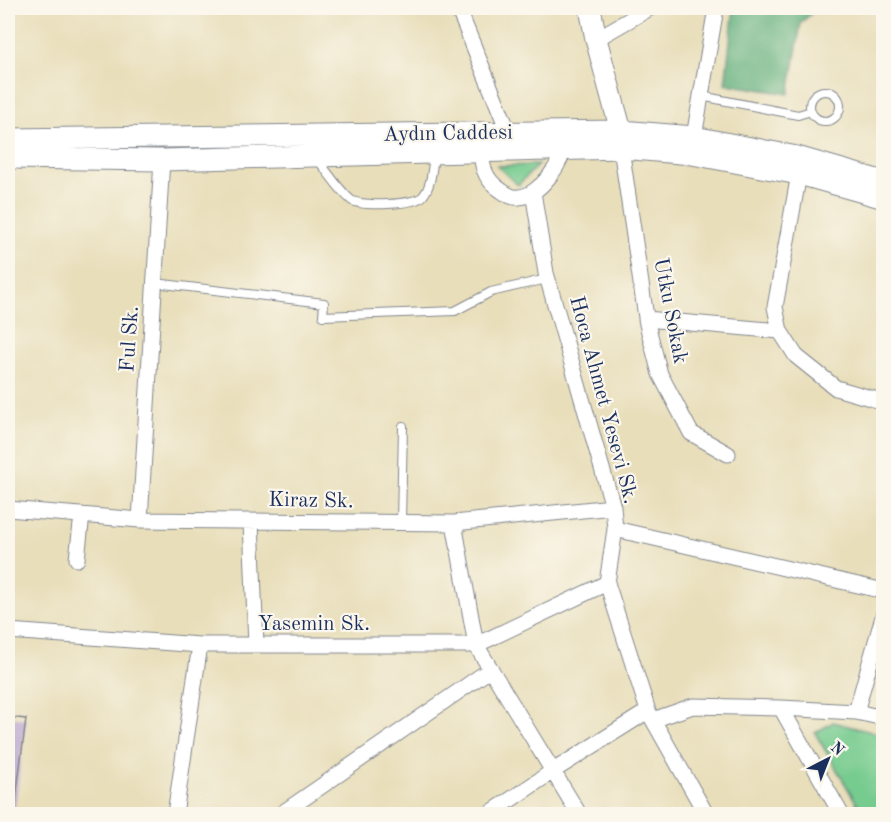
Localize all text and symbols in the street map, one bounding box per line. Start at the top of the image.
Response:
street label: Aydın Caddesi [383,122,513,146]
street label: Utku Sokak [649,256,691,366]
street label: Hoca Ahmet Yesevi Sk. [565,294,641,506]
street label: Ful Sk. [117,305,143,373]
street label: Kiraz Sk. [268,490,354,512]
street label: Yasemin Sk. [258,614,370,635]
north arrow [798,729,858,789]
text: N [827,739,847,760]

